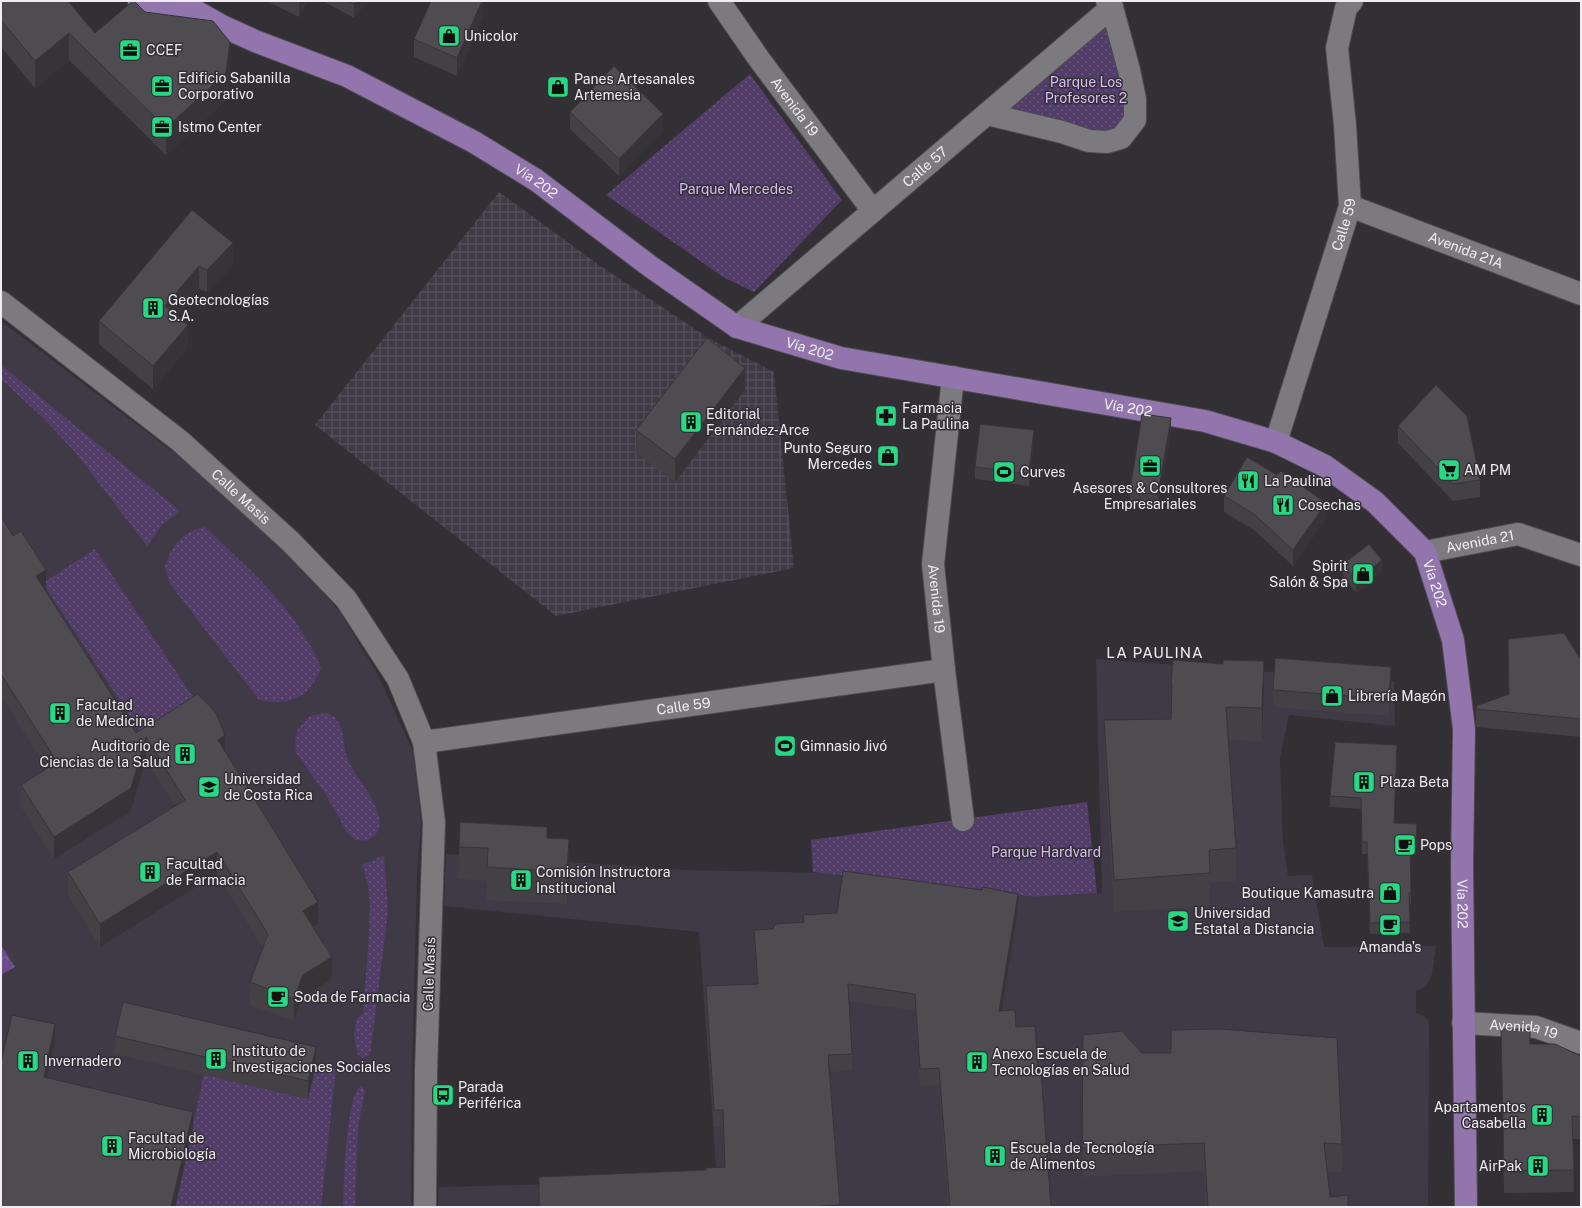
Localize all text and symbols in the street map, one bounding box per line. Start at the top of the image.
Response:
shop icon: Unicolor [436,23,462,49]
place label: Unicolor [464,28,518,44]
office icon: CCEF [117,37,143,63]
place label: CCEF [146,42,182,58]
place label: Edificio Sabanilla Corporativo [178,70,290,102]
place label: Panes Artesanales Artemesia [574,71,695,103]
office icon: Edificio Sabanilla Corporativo [149,73,175,99]
shop icon: Panes Artesanales Artemesia [545,74,571,100]
street label: Avenida 19 [767,74,822,139]
park label: Parque Los Profesores 2 [1045,74,1127,106]
office icon: Istmo Center [149,114,175,140]
place label: Istmo Center [178,119,262,135]
street label: Calle 57 [899,143,951,190]
street label: Vía 202 [512,161,561,202]
park label: Parque Mercedes [679,181,793,197]
street label: Calle 59 [1328,198,1358,253]
street label: Avenida 21A [1426,229,1506,272]
place label: Geotecnologías S.A. [168,292,269,324]
building icon: Geotecnologías S.A. [140,295,166,321]
street label: Vía 202 [784,334,835,363]
street label: Vía 202 [1102,396,1154,420]
place label: Farmacia La Paulina [902,400,969,432]
pharmacy icon: Farmacia La Paulina [873,403,899,429]
place label: Editorial Fernández-Arce [706,406,810,438]
building icon: Editorial Fernández-Arce [678,409,704,435]
place label: Punto Seguro Mercedes [783,440,872,472]
shop icon: Punto Seguro Mercedes [875,443,901,469]
office icon: Asesores & Consultores Empresariales [1137,453,1163,479]
supermarket icon: AM PM [1436,457,1462,483]
sports icon: Curves [991,459,1017,485]
place label: AM PM [1464,462,1511,478]
place label: Curves [1020,464,1065,480]
street label: Calle Masis [208,466,274,527]
restaurant icon: La Paulina [1235,468,1261,494]
place label: La Paulina [1264,473,1331,489]
place label: Asesores & Consultores Empresariales [1073,480,1227,512]
restaurant icon: Cosechas [1270,492,1296,518]
place label: Cosechas [1298,497,1361,513]
street label: Avenida 21 [1445,527,1515,556]
place label: Spirit Salón & Spa [1269,558,1348,590]
street label: Vía 202 [1420,558,1450,609]
shop icon: Spirit Salón & Spa [1350,561,1376,587]
street label: Avenida 19 [925,563,948,634]
district label: LA PAULINA [1106,644,1204,661]
shop icon: Librería Magón [1319,683,1345,709]
place label: Librería Magón [1348,688,1446,704]
street label: Calle 59 [656,694,712,718]
place label: Facultad de Medicina [76,697,155,729]
building icon: Facultad de Medicina [47,700,73,726]
sports icon: Gimnasio Jivó [772,733,798,759]
place label: Auditorio de Ciencias de la Salud [40,738,170,770]
place label: Gimnasio Jivó [800,738,887,754]
building icon: Auditorio de Ciencias de la Salud [172,741,198,767]
building icon: Plaza Beta [1351,769,1377,795]
place label: Universidad de Costa Rica [224,771,313,803]
school or university icon: Universidad de Costa Rica [196,774,222,800]
place label: Plaza Beta [1380,774,1449,790]
cafe icon: Pops [1392,832,1418,858]
place label: Pops [1420,837,1452,853]
park label: Parque Hardvard [991,844,1101,860]
place label: Facultad de Farmacia [166,856,246,888]
building icon: Facultad de Farmacia [137,859,163,885]
place label: Comisión Instructora Institucional [536,864,670,896]
building icon: Comisión Instructora Institucional [508,867,534,893]
street label: Vía 202 [1454,879,1471,929]
shop icon: Boutique Kamasutra [1377,880,1403,906]
place label: Boutique Kamasutra [1241,885,1374,901]
place label: Universidad Estatal a Distancia [1194,905,1314,937]
school or university icon: Universidad Estatal a Distancia [1165,908,1191,934]
cafe icon: Amanda's [1377,912,1403,938]
street label: Calle Masís [420,937,438,1011]
place label: Amanda's [1359,939,1421,955]
cafe icon: Soda de Farmacia [265,984,291,1010]
place label: Soda de Farmacia [294,989,410,1005]
street label: Avenida 19 [1489,1016,1560,1042]
place label: Instituto de Investigaciones Sociales [232,1043,391,1075]
building icon: Instituto de Investigaciones Sociales [203,1046,229,1072]
place label: Anexo Escuela de Tecnologías en Salud [992,1046,1130,1078]
building icon: Invernadero [15,1048,41,1074]
building icon: Anexo Escuela de Tecnologías en Salud [964,1049,990,1075]
place label: Invernadero [44,1053,122,1069]
place label: Parada Periférica [458,1079,521,1111]
bus stop icon: Parada Periférica [430,1082,456,1108]
place label: Apartamentos Casabella [1434,1099,1526,1131]
building icon: Apartamentos Casabella [1529,1102,1555,1128]
place label: Facultad de Microbiología [128,1130,216,1162]
building icon: Facultad de Microbiología [99,1133,125,1159]
place label: Escuela de Tecnología de Alimentos [1010,1140,1154,1172]
building icon: Escuela de Tecnología de Alimentos [982,1143,1008,1169]
building icon: AirPak [1525,1153,1551,1179]
place label: AirPak [1479,1158,1522,1174]

